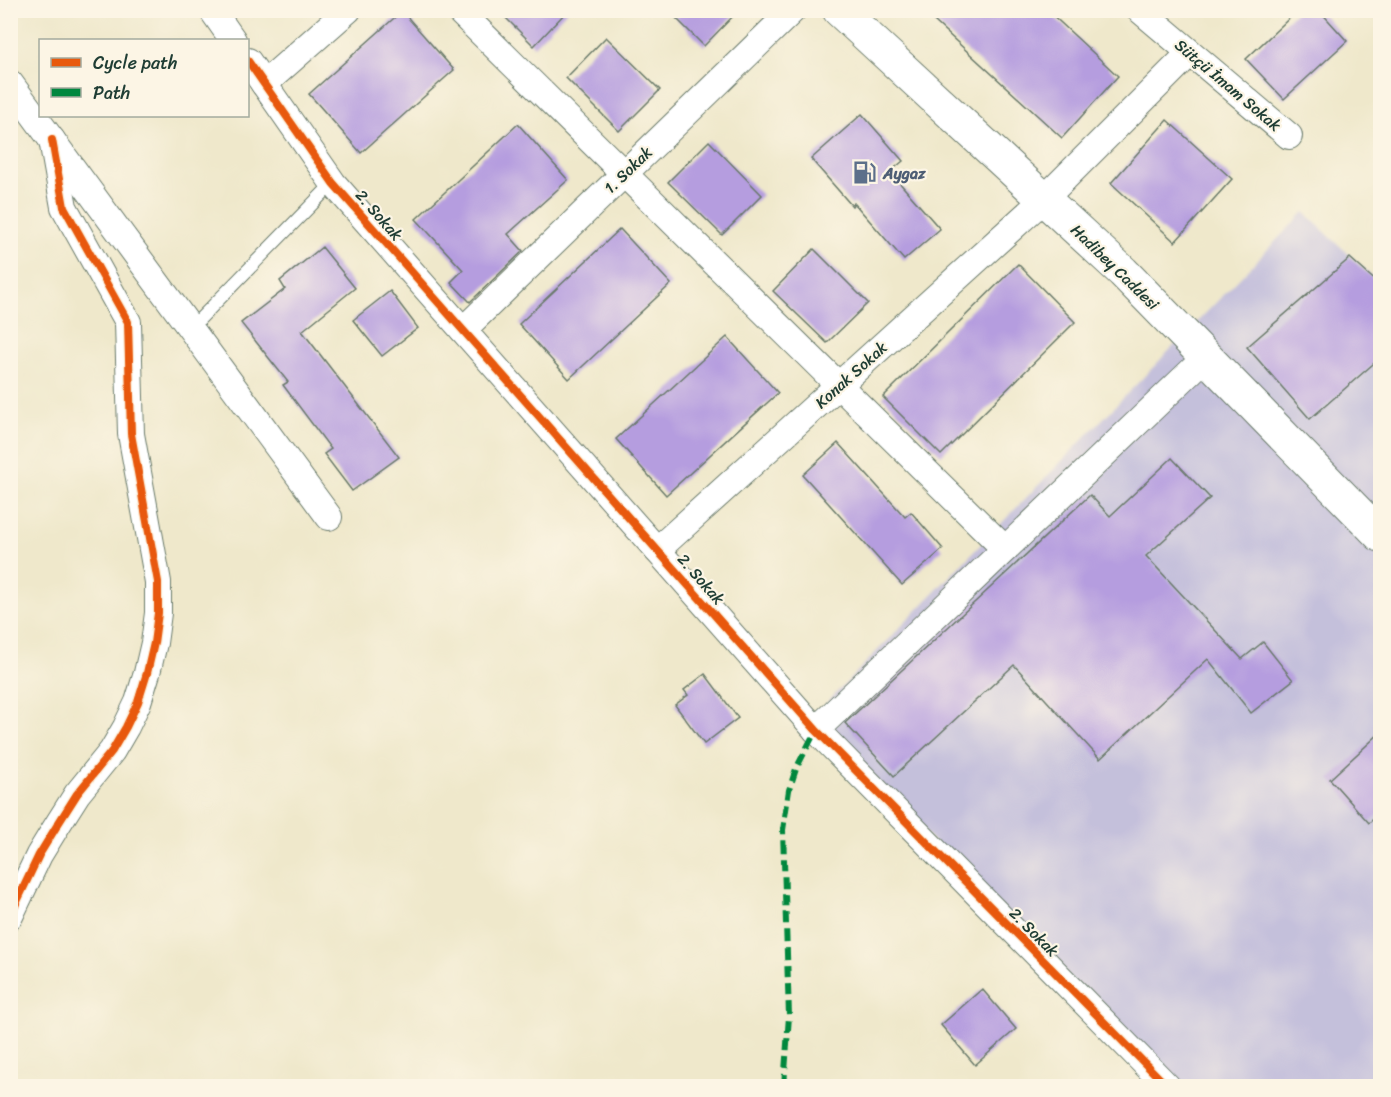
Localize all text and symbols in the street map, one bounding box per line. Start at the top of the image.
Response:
street label: Sütçü İmam Sokak [1168,31,1289,139]
legend [39,39,249,117]
text: Cycle path [93,47,177,79]
text: Path [93,77,130,109]
street label: 1. Sokak [597,139,660,201]
place label: Aygaz [882,159,926,188]
fuel station icon: Aygaz [852,160,878,186]
street label: 2. Sokak [348,182,410,248]
street label: Hadibey Caddesi [1064,217,1167,318]
street label: Konak Sokak [808,334,895,416]
street label: 2. Sokak [670,546,732,612]
street label: 2. Sokak [1002,900,1066,964]

